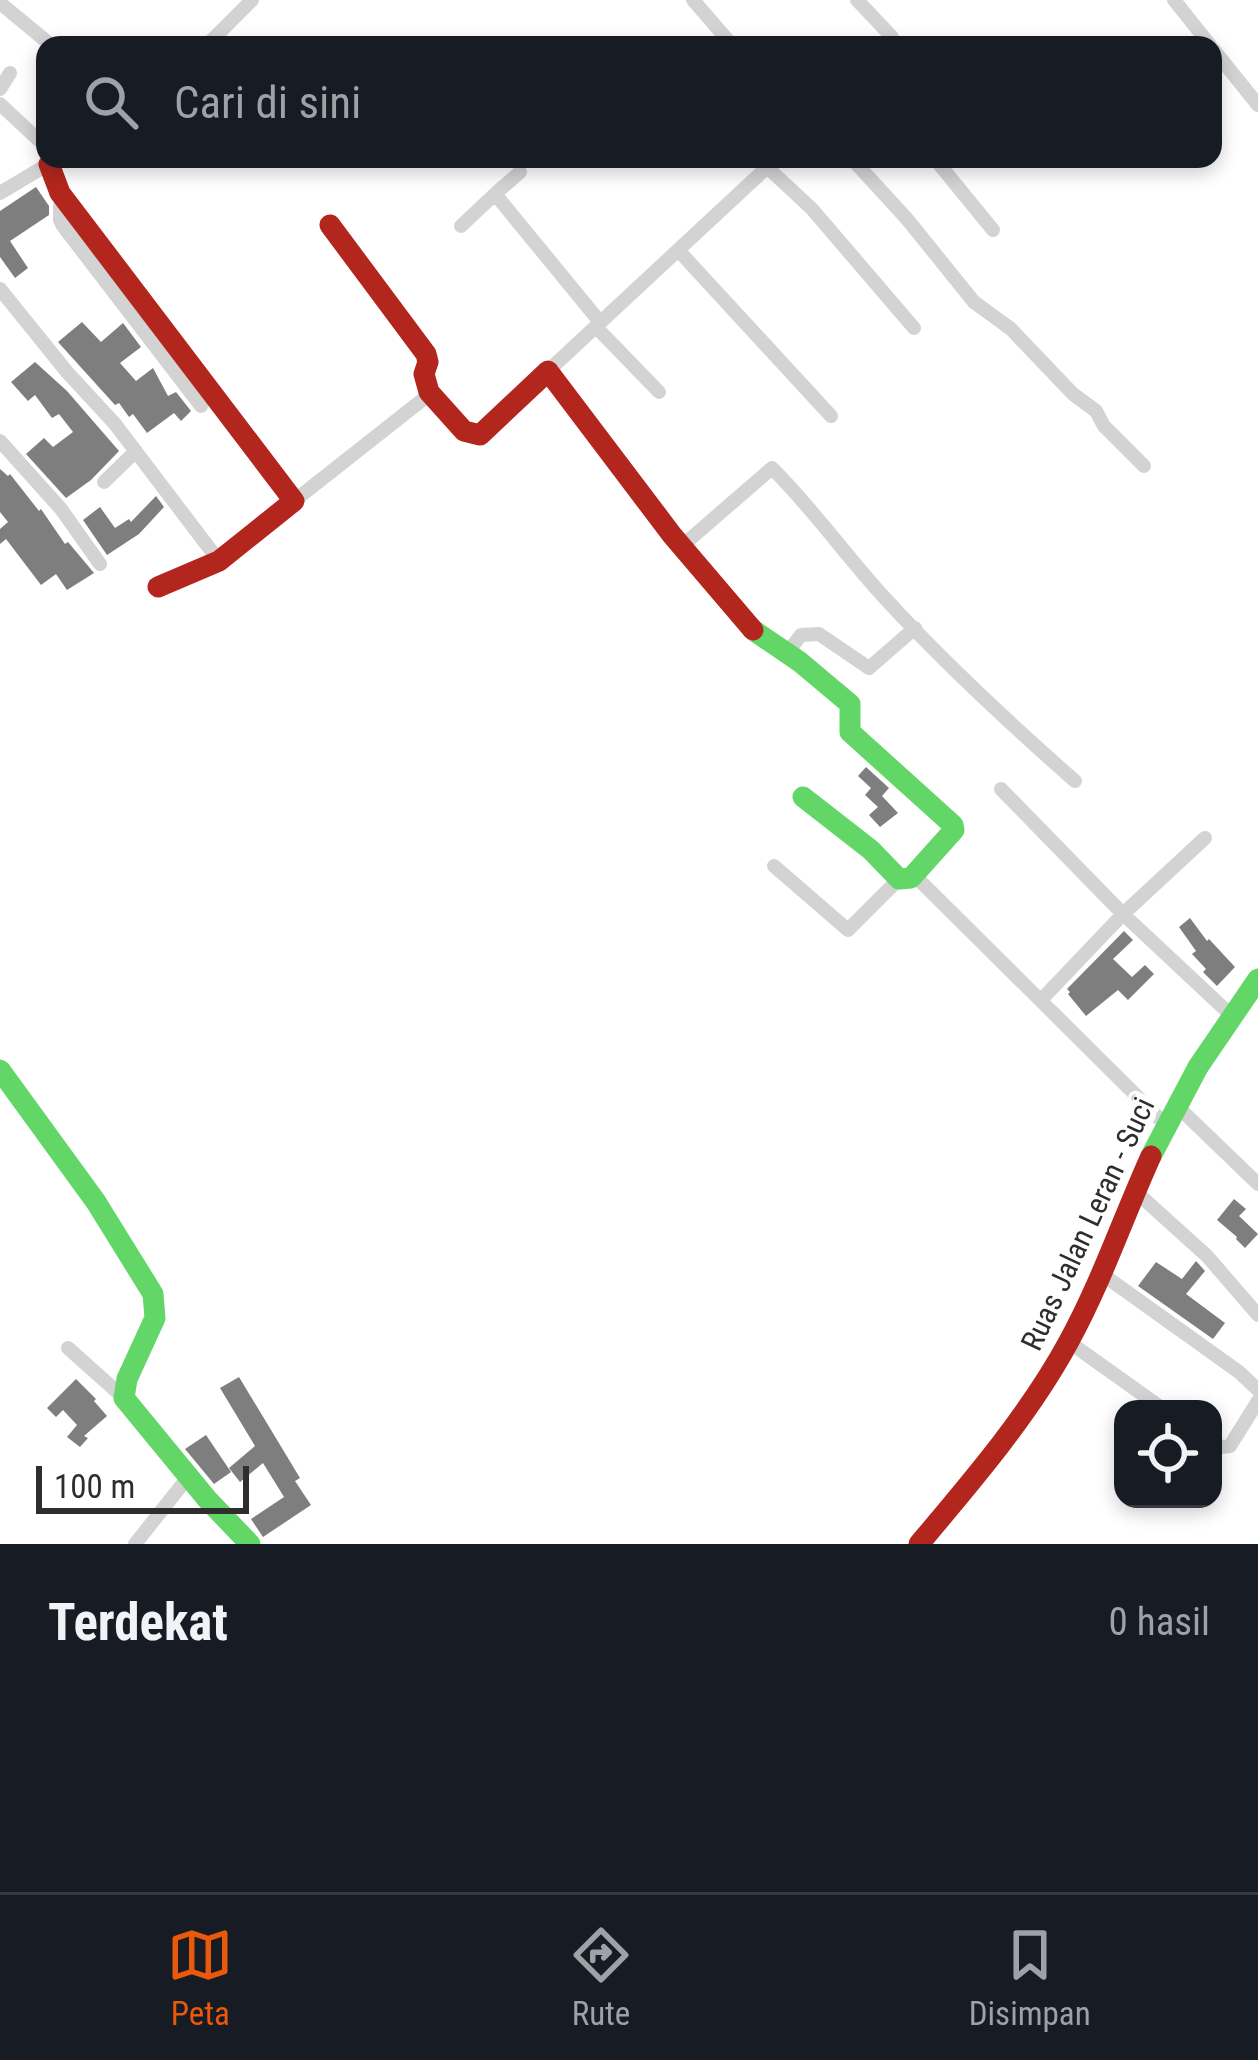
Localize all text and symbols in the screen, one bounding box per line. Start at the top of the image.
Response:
search box [36,36,1222,168]
icon: search [78,69,144,135]
text: Cari di sini [174,76,361,129]
street label: Ruas Jalan Leran - Suci [1014,1092,1161,1356]
map controls [1114,1400,1222,1508]
button: locate [1114,1400,1222,1508]
scale bar [36,1460,249,1513]
text: 100 m [54,1467,135,1506]
text: Terdekat [48,1593,228,1652]
text: 0 hasil [1109,1599,1210,1645]
tab: Peta [167,1922,233,2033]
tab: Rute [568,1922,634,2033]
tab: Disimpan [969,1922,1091,2033]

